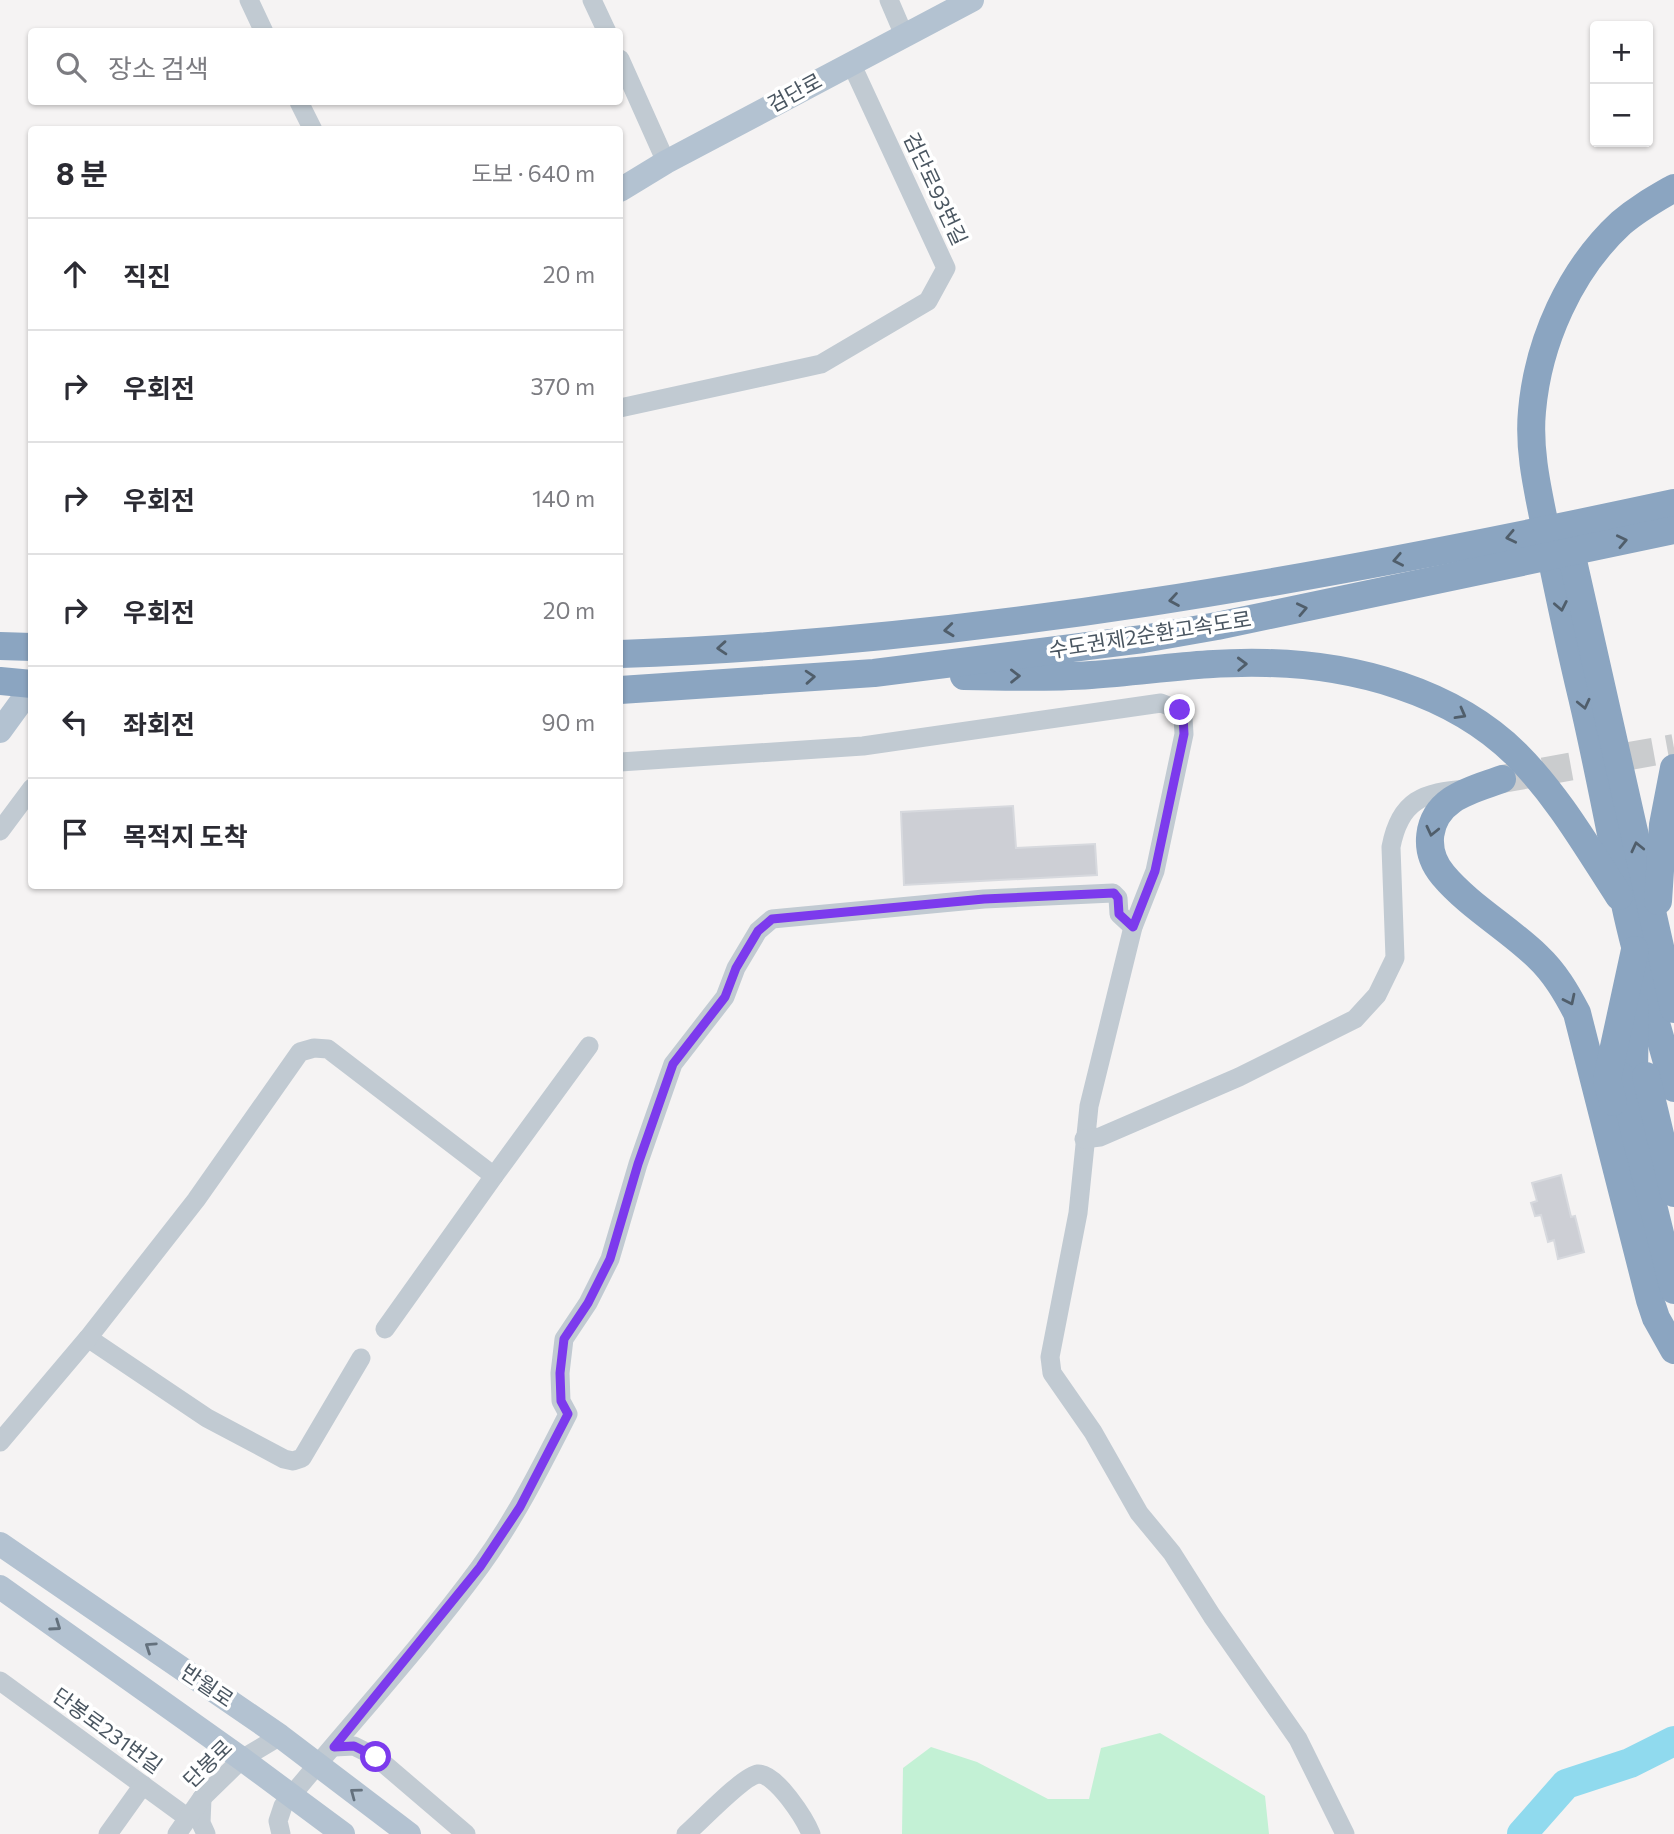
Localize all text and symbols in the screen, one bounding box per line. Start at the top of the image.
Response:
map controls [1590,21,1653,147]
button: + [1590,21,1653,84]
search box [28,28,623,105]
icon: search [52,48,90,86]
text: 장소 검색 [108,52,209,83]
street label: 검단로 [763,67,826,116]
button: − [1590,84,1653,147]
street label: 검단로93번길 [899,128,973,249]
text: 8 분 [56,154,108,191]
text: 도보 · 640 m [471,159,595,187]
icon: ahead [56,255,94,293]
text: 직진 [123,260,171,291]
text: 20 m [543,260,595,288]
icon: right [56,367,94,405]
text: 우회전 [123,372,195,403]
text: 370 m [530,372,595,400]
icon: right [56,479,94,517]
text: 우회전 [123,484,195,515]
text: 140 m [532,484,595,512]
one-way arrow [1505,529,1517,544]
one-way arrow [1616,535,1628,550]
one-way arrow [1392,552,1404,567]
icon: right [56,591,94,629]
one-way arrow [1168,592,1180,607]
text: 우회전 [123,596,195,627]
text: 20 m [543,596,595,624]
one-way arrow [1553,600,1568,612]
one-way arrow [1296,602,1308,617]
street label: 수도권제2순환고속도로 [1047,605,1253,662]
one-way arrow [943,622,954,637]
one-way arrow [716,641,727,656]
one-way arrow [1237,656,1248,671]
one-way arrow [1010,669,1021,684]
one-way arrow [805,670,816,685]
route end [1164,694,1195,725]
one-way arrow [1575,698,1590,710]
icon: left [56,703,94,741]
one-way arrow [1454,706,1466,719]
text: 좌회전 [123,708,195,739]
text: 90 m [542,708,595,736]
icon: arrive [56,815,94,853]
text: 목적지 도착 [123,820,248,851]
one-way arrow [1426,825,1440,837]
one-way arrow [1631,841,1645,853]
one-way arrow [1562,993,1576,1005]
one-way arrow [48,1618,61,1630]
one-way arrow [144,1642,157,1655]
street label: 반월로 [177,1658,239,1711]
street label: 단봉로231번길 [48,1682,167,1778]
street label: 단봉로 [177,1734,236,1792]
route start [360,1741,391,1772]
one-way arrow [350,1789,363,1801]

